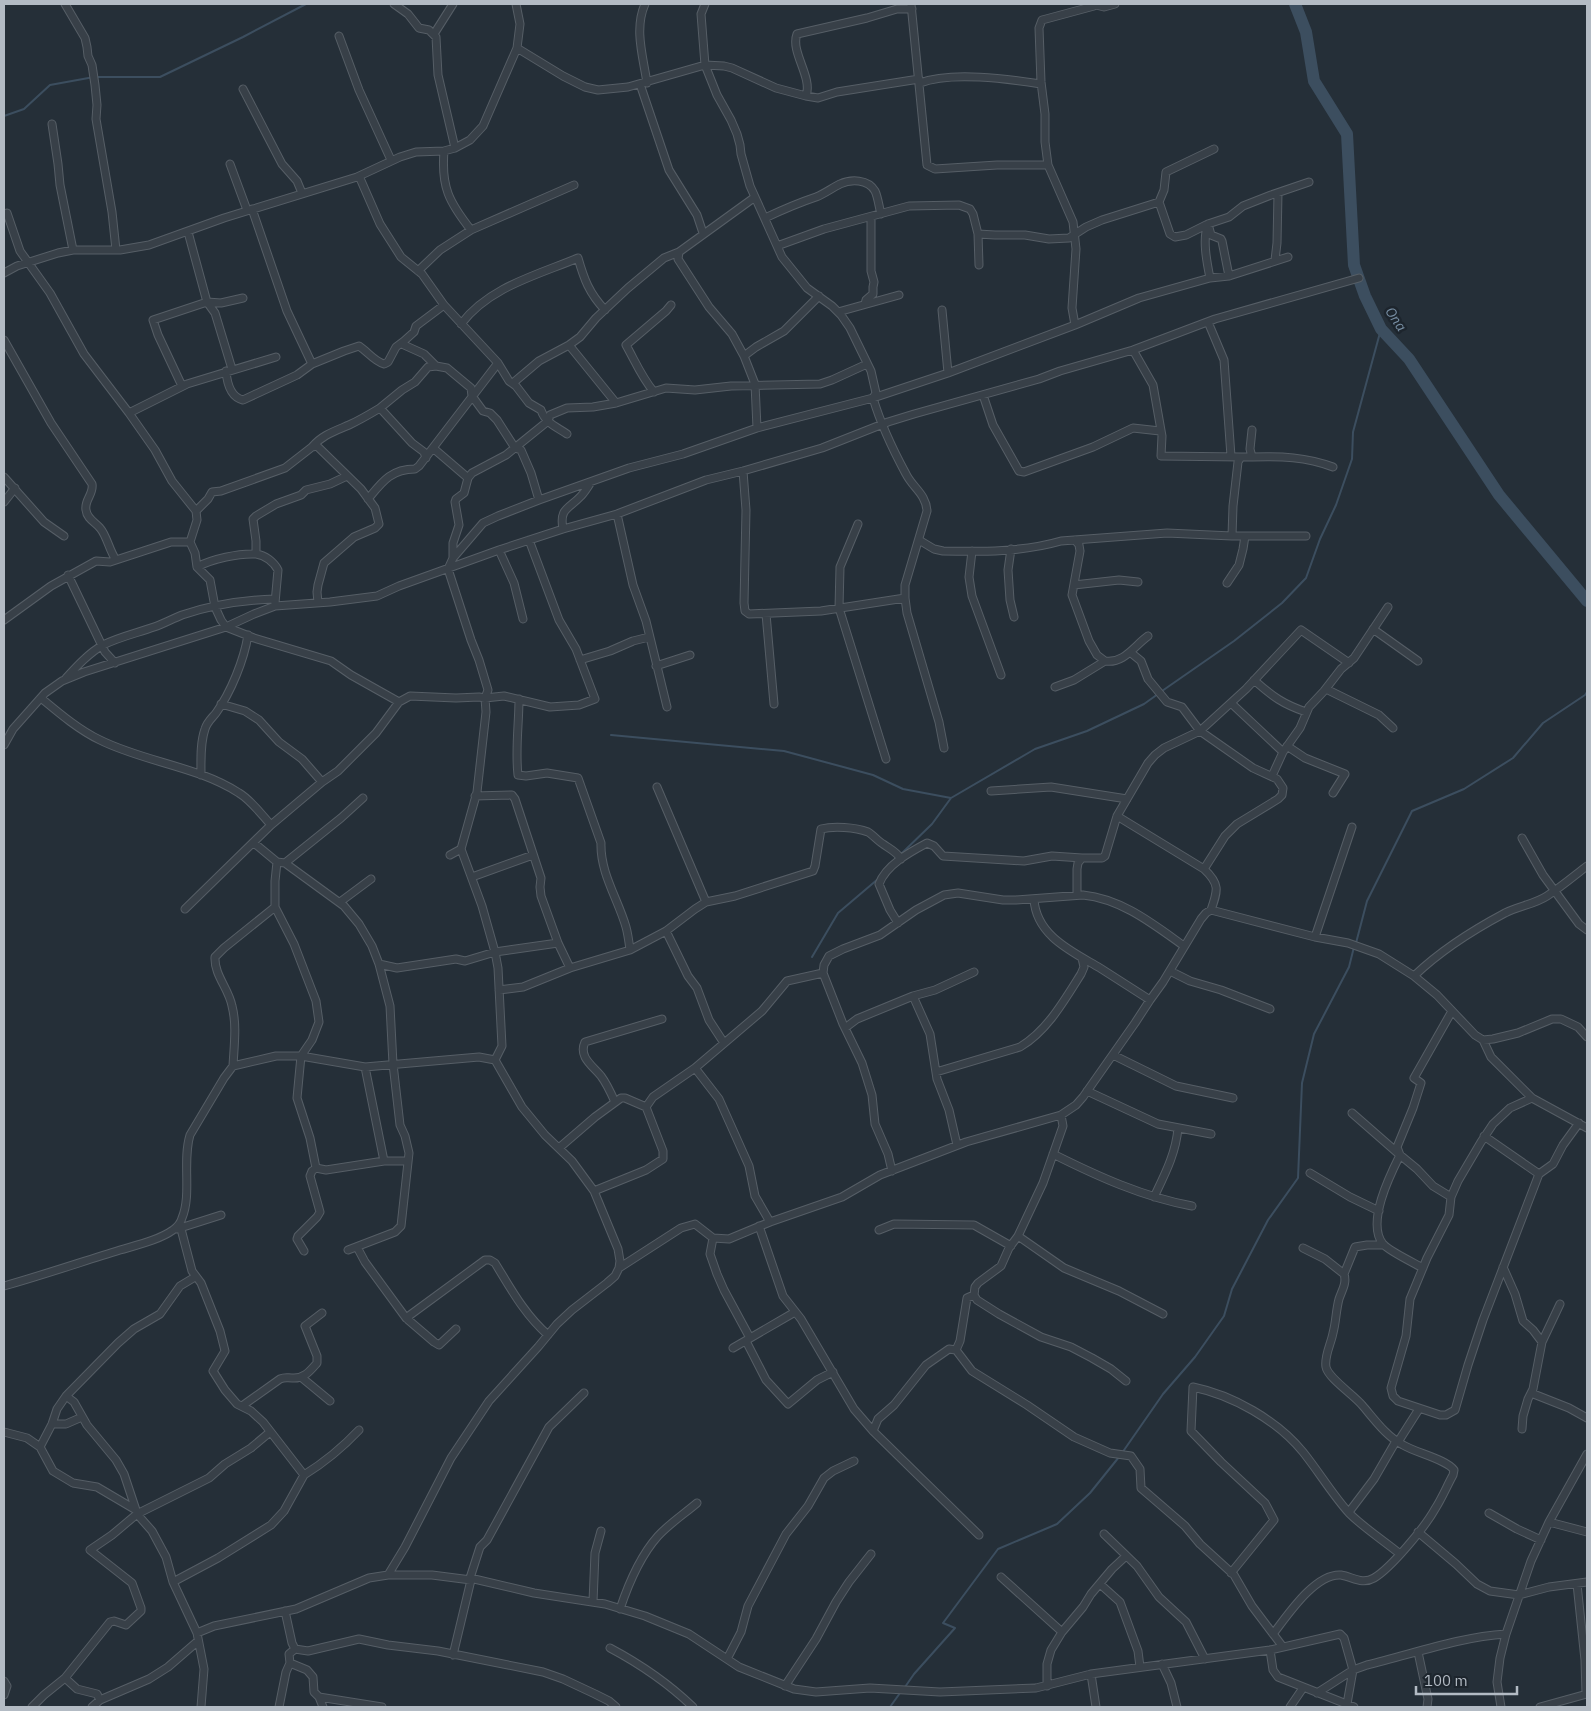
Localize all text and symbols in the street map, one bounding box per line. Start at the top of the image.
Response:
water label: Ona [1381,303,1411,335]
scale bar [1416,1664,1517,1696]
text: 100 m [1424,1671,1468,1690]

